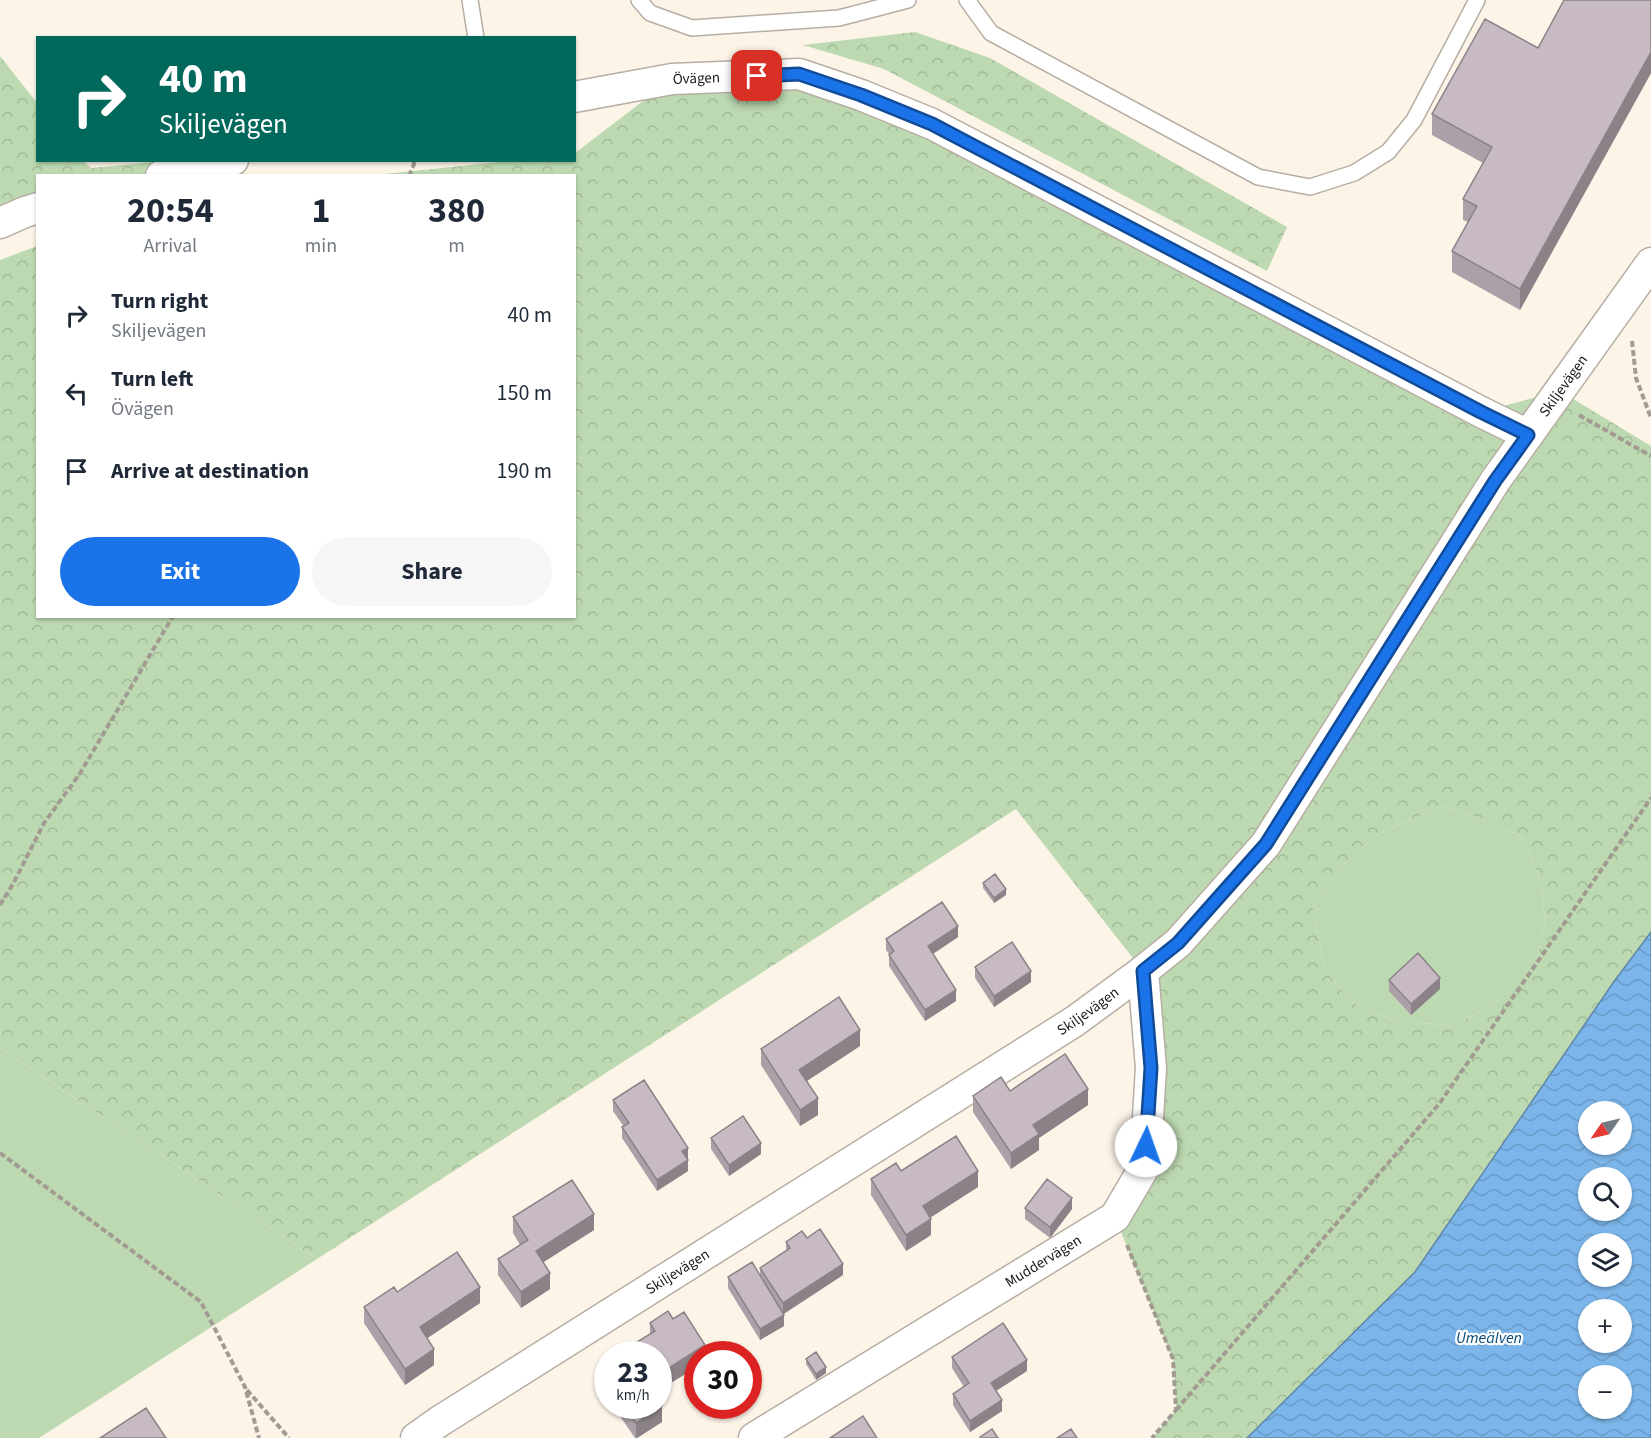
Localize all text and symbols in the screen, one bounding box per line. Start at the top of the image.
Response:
text: 40 m [159,49,248,109]
pin [731,50,782,101]
icon: arrive [740,59,773,92]
icon: right [60,60,138,138]
street label: Övägen [672,67,720,89]
text: Skiljevägen [159,105,288,144]
text: 20:54 [127,185,214,236]
text: 1 [311,185,330,236]
text: 380 [428,185,485,236]
text: Arrival [143,232,197,260]
text: min [305,232,337,260]
text: m [448,232,465,260]
text: Turn right [111,285,208,317]
icon: right [60,299,93,332]
text: 40 m [507,299,552,331]
text: Skiljevägen [111,317,206,345]
street label: Skiljevägen [1534,350,1593,421]
text: Turn left [111,363,193,395]
icon: left [60,377,93,410]
text: 150 m [497,377,552,409]
text: Övägen [111,395,174,423]
icon: arrive [60,455,93,488]
text: Arrive at destination [111,455,309,487]
text: 190 m [497,455,552,487]
button: Exit [60,537,300,606]
button: Share [312,537,552,606]
street label: Skiljevägen [1053,982,1123,1040]
north arrow [1578,1101,1632,1155]
map controls [1578,1101,1632,1419]
position arrow [1114,1114,1178,1178]
button: search [1578,1167,1632,1221]
street label: Muddervägen [1001,1230,1085,1292]
button: layers [1578,1233,1632,1287]
street label: Skiljevägen [641,1243,713,1299]
button: + [1578,1299,1632,1353]
water label: Umeälven [1456,1327,1522,1349]
speed limit sign: 30 [684,1341,762,1419]
text: 23 [617,1351,649,1394]
button: − [1578,1365,1632,1419]
text: km/h [616,1385,650,1406]

